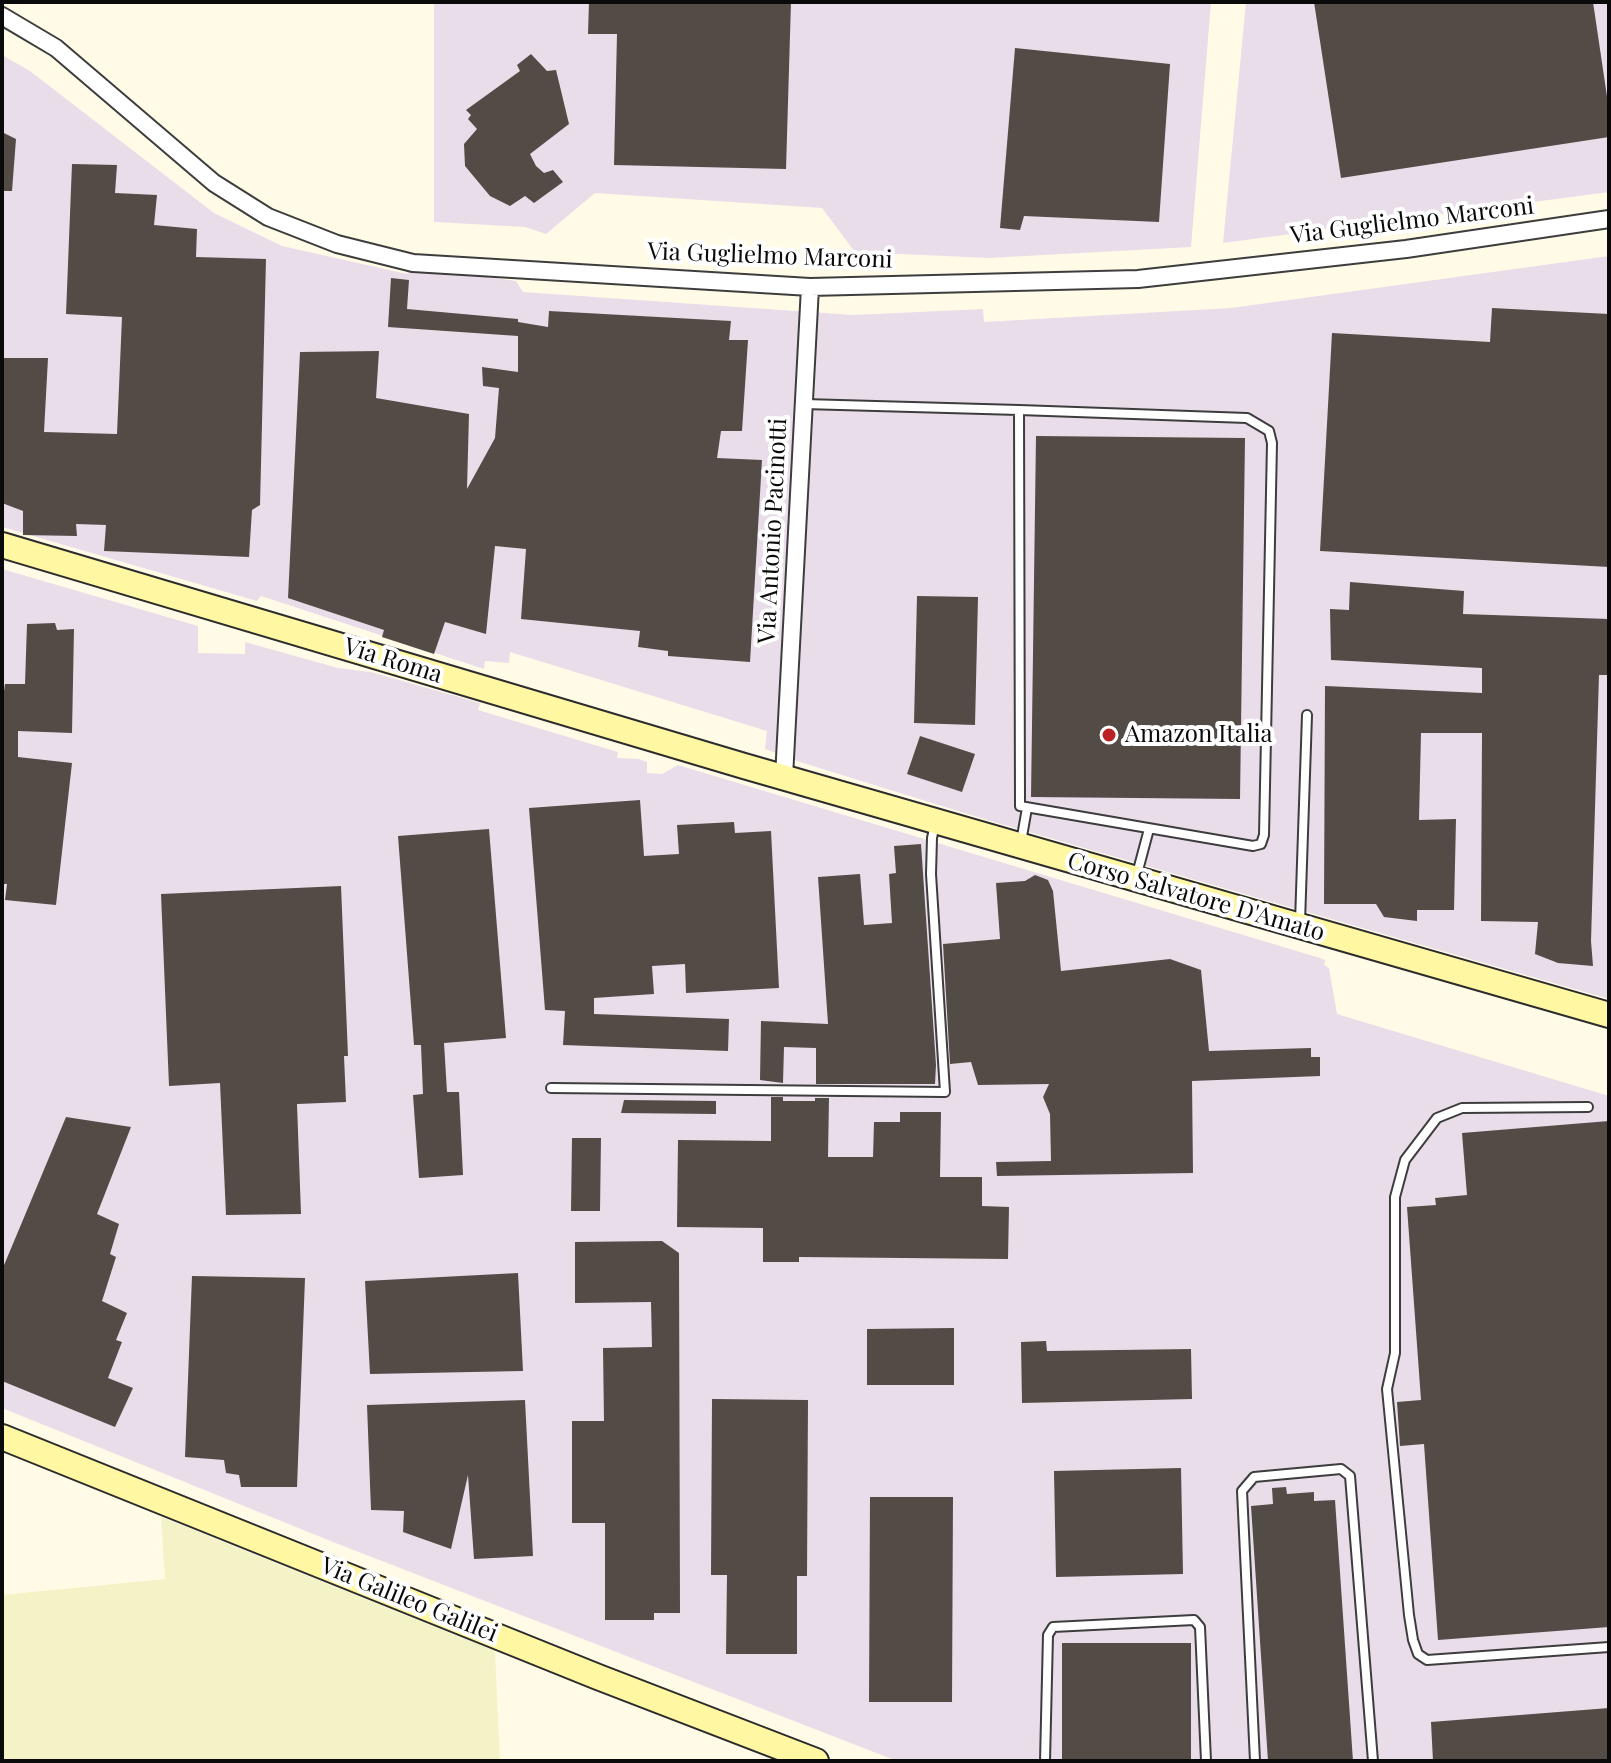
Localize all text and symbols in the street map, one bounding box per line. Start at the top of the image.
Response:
street label: Via Guglielmo Marconi [1288,192,1536,250]
street label: Via Guglielmo Marconi [647,237,893,275]
street label: Via Antonio Pacinotti [753,417,793,645]
street label: Via Roma [340,632,446,690]
place label: Amazon Italia [1125,721,1273,749]
marker: Amazon Italia [1100,726,1118,744]
street label: Corso Salvatore D'Amato [1064,846,1328,948]
street label: Via Galileo Galilei [316,1551,502,1649]

